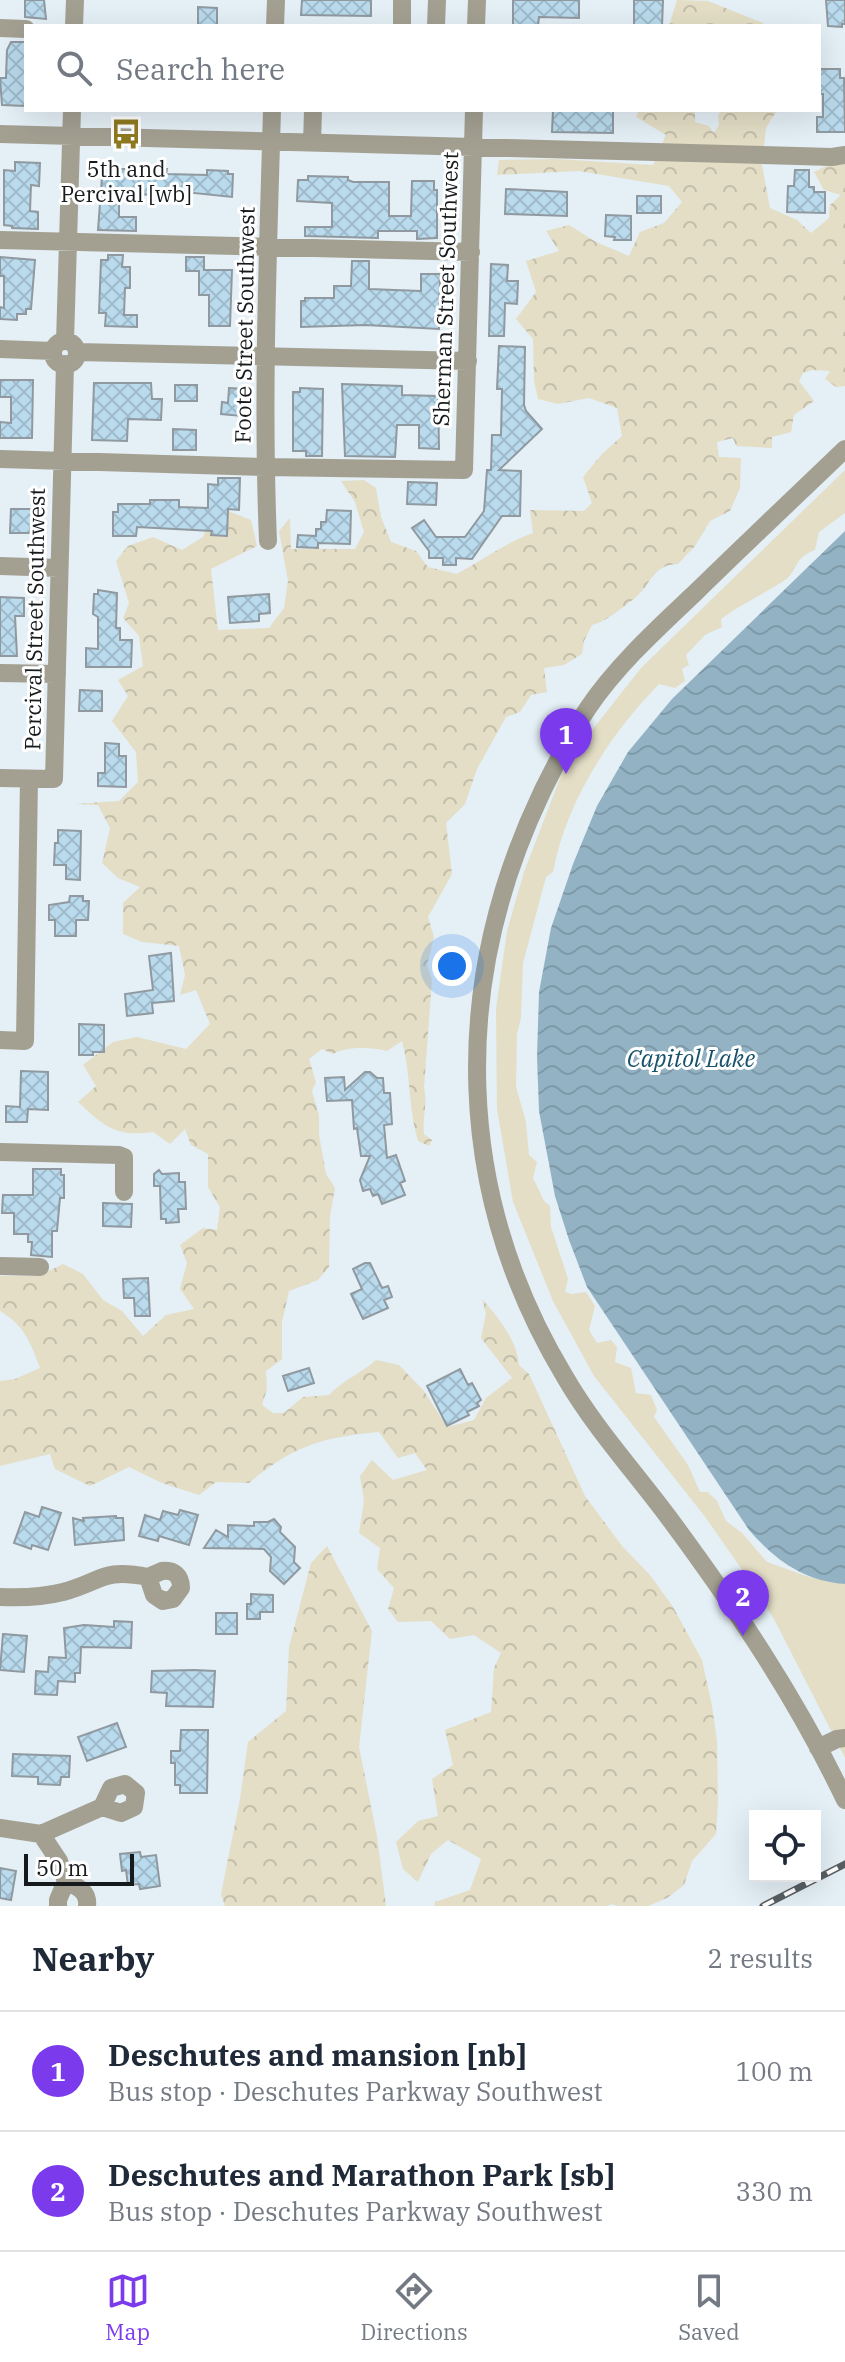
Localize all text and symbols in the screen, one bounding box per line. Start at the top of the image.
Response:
search box [24,24,821,112]
icon: search [52,46,96,90]
text: Search here [116,49,285,88]
bus stop icon: 5th and Percival [wb] [109,117,143,151]
street label: Sherman Street Southwest [426,151,464,427]
place label: 5th and Percival [wb] [60,154,192,208]
street label: Foote Street Southwest [227,206,261,444]
street label: Percival Street Southwest [17,487,51,750]
pin: 1 [540,708,592,774]
your location [432,946,472,986]
water label: Capitol Lake [627,1042,756,1074]
pin: 2 [717,1570,769,1636]
map controls [749,1810,821,1882]
button: locate [749,1810,821,1882]
scale bar [24,1850,134,1886]
text: 50 m [36,1853,88,1882]
text: Nearby [32,1936,154,1980]
text: 2 results [707,1941,813,1975]
text: Deschutes and mansion [nb] [108,2035,527,2074]
text: 1 [50,2054,66,2088]
text: 100 m [735,2054,813,2088]
text: Bus stop · Deschutes Parkway Southwest [108,2074,603,2108]
text: Deschutes and Marathon Park [sb] [108,2155,615,2194]
text: 2 [50,2174,66,2208]
text: 330 m [735,2174,813,2208]
text: Bus stop · Deschutes Parkway Southwest [108,2194,603,2228]
tab: Map [105,2269,150,2346]
tab: Directions [360,2269,468,2346]
tab: Saved [678,2269,740,2346]

